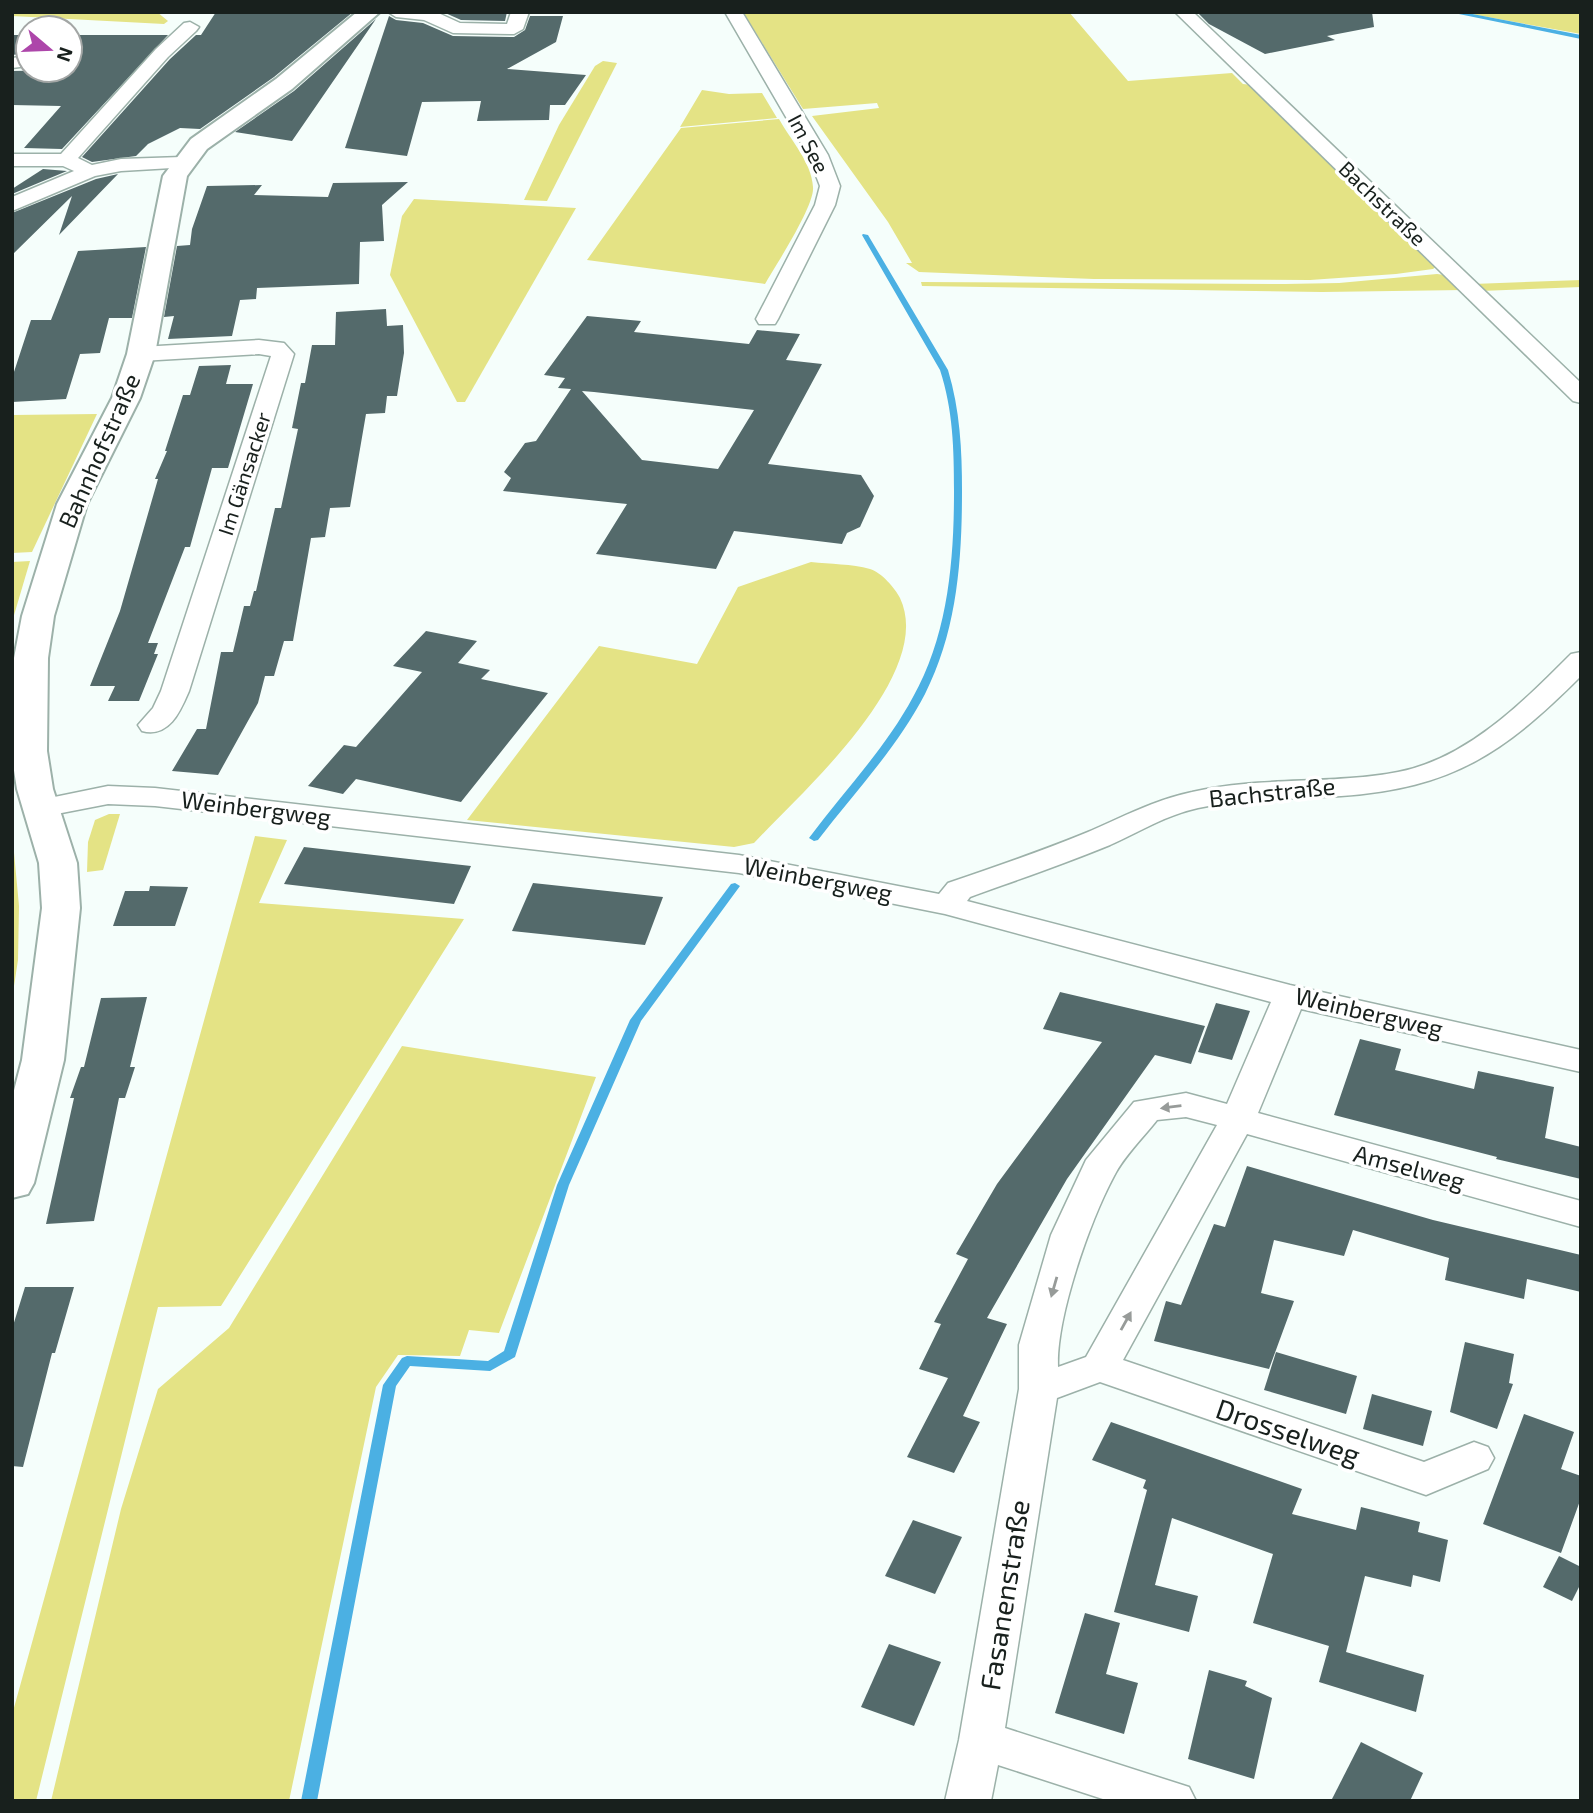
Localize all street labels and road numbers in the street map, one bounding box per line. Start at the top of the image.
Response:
street label: Im See [784,110,835,177]
street label: Bachstraße [1334,155,1432,250]
street label: Bahnhofstraße [52,369,146,532]
street label: Im Gänsacker [212,408,275,538]
street label: Bachstraße [1207,770,1336,813]
street label: Weinbergweg [180,784,333,831]
street label: Weinbergweg [742,850,895,907]
street label: Weinbergweg [1293,980,1446,1043]
street label: Amselweg [1351,1138,1468,1195]
street label: Drosselweg [1212,1390,1365,1472]
street label: Fasanenstraße [972,1497,1036,1693]

